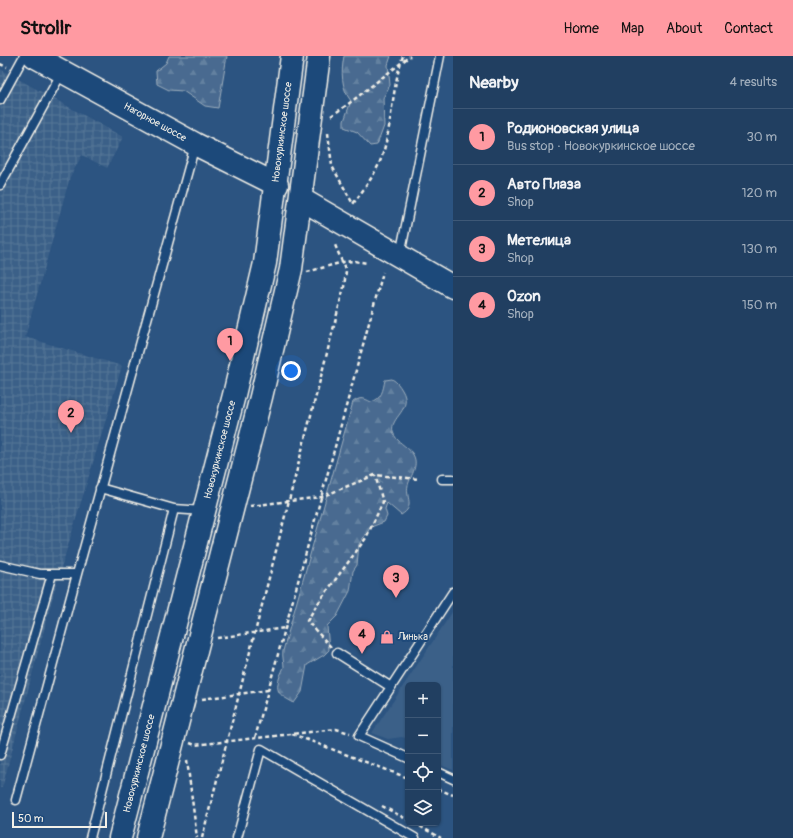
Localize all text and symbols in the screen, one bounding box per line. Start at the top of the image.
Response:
text: Strollr [20,16,71,40]
text: Home [564,20,599,37]
text: Map [621,20,644,37]
text: About [666,20,702,37]
text: Contact [724,20,773,37]
text: Nearby [469,72,518,93]
text: 4 results [730,74,777,90]
street label: Новокуркинское шоссе [270,81,295,183]
street label: Нагорное шоссе [122,100,189,144]
text: Родионовская улица [507,119,639,138]
text: 1 [479,129,485,145]
text: 30 m [747,129,777,145]
text: Bus stop · Новокуркинское шоссе [507,138,695,154]
text: Авто Плаза [507,175,581,194]
text: 2 [478,185,486,201]
text: 120 m [741,185,777,201]
text: Shop [507,194,534,210]
text: Метелица [507,231,571,250]
text: 3 [478,241,486,257]
text: 130 m [741,241,777,257]
text: Shop [507,250,534,266]
text: Ozon [507,287,541,306]
text: 4 [478,297,486,313]
text: 150 m [742,297,777,313]
text: Shop [507,306,534,322]
pin: 1 [217,328,243,361]
your location [281,361,301,381]
street label: Новокуркинское шоссе [202,399,238,500]
pin: 2 [58,400,84,433]
pin: 3 [383,565,409,598]
pin: 4 [349,621,375,654]
shop icon: Линька [379,629,395,645]
place label: Линька [397,631,428,643]
map controls [405,682,441,826]
button: + [405,682,441,718]
street label: Новокуркинское шоссе [121,713,158,814]
button: − [405,718,441,754]
button: locate [405,754,441,790]
button: layers [405,790,441,826]
scale bar [12,810,107,829]
text: 50 m [18,812,44,825]

